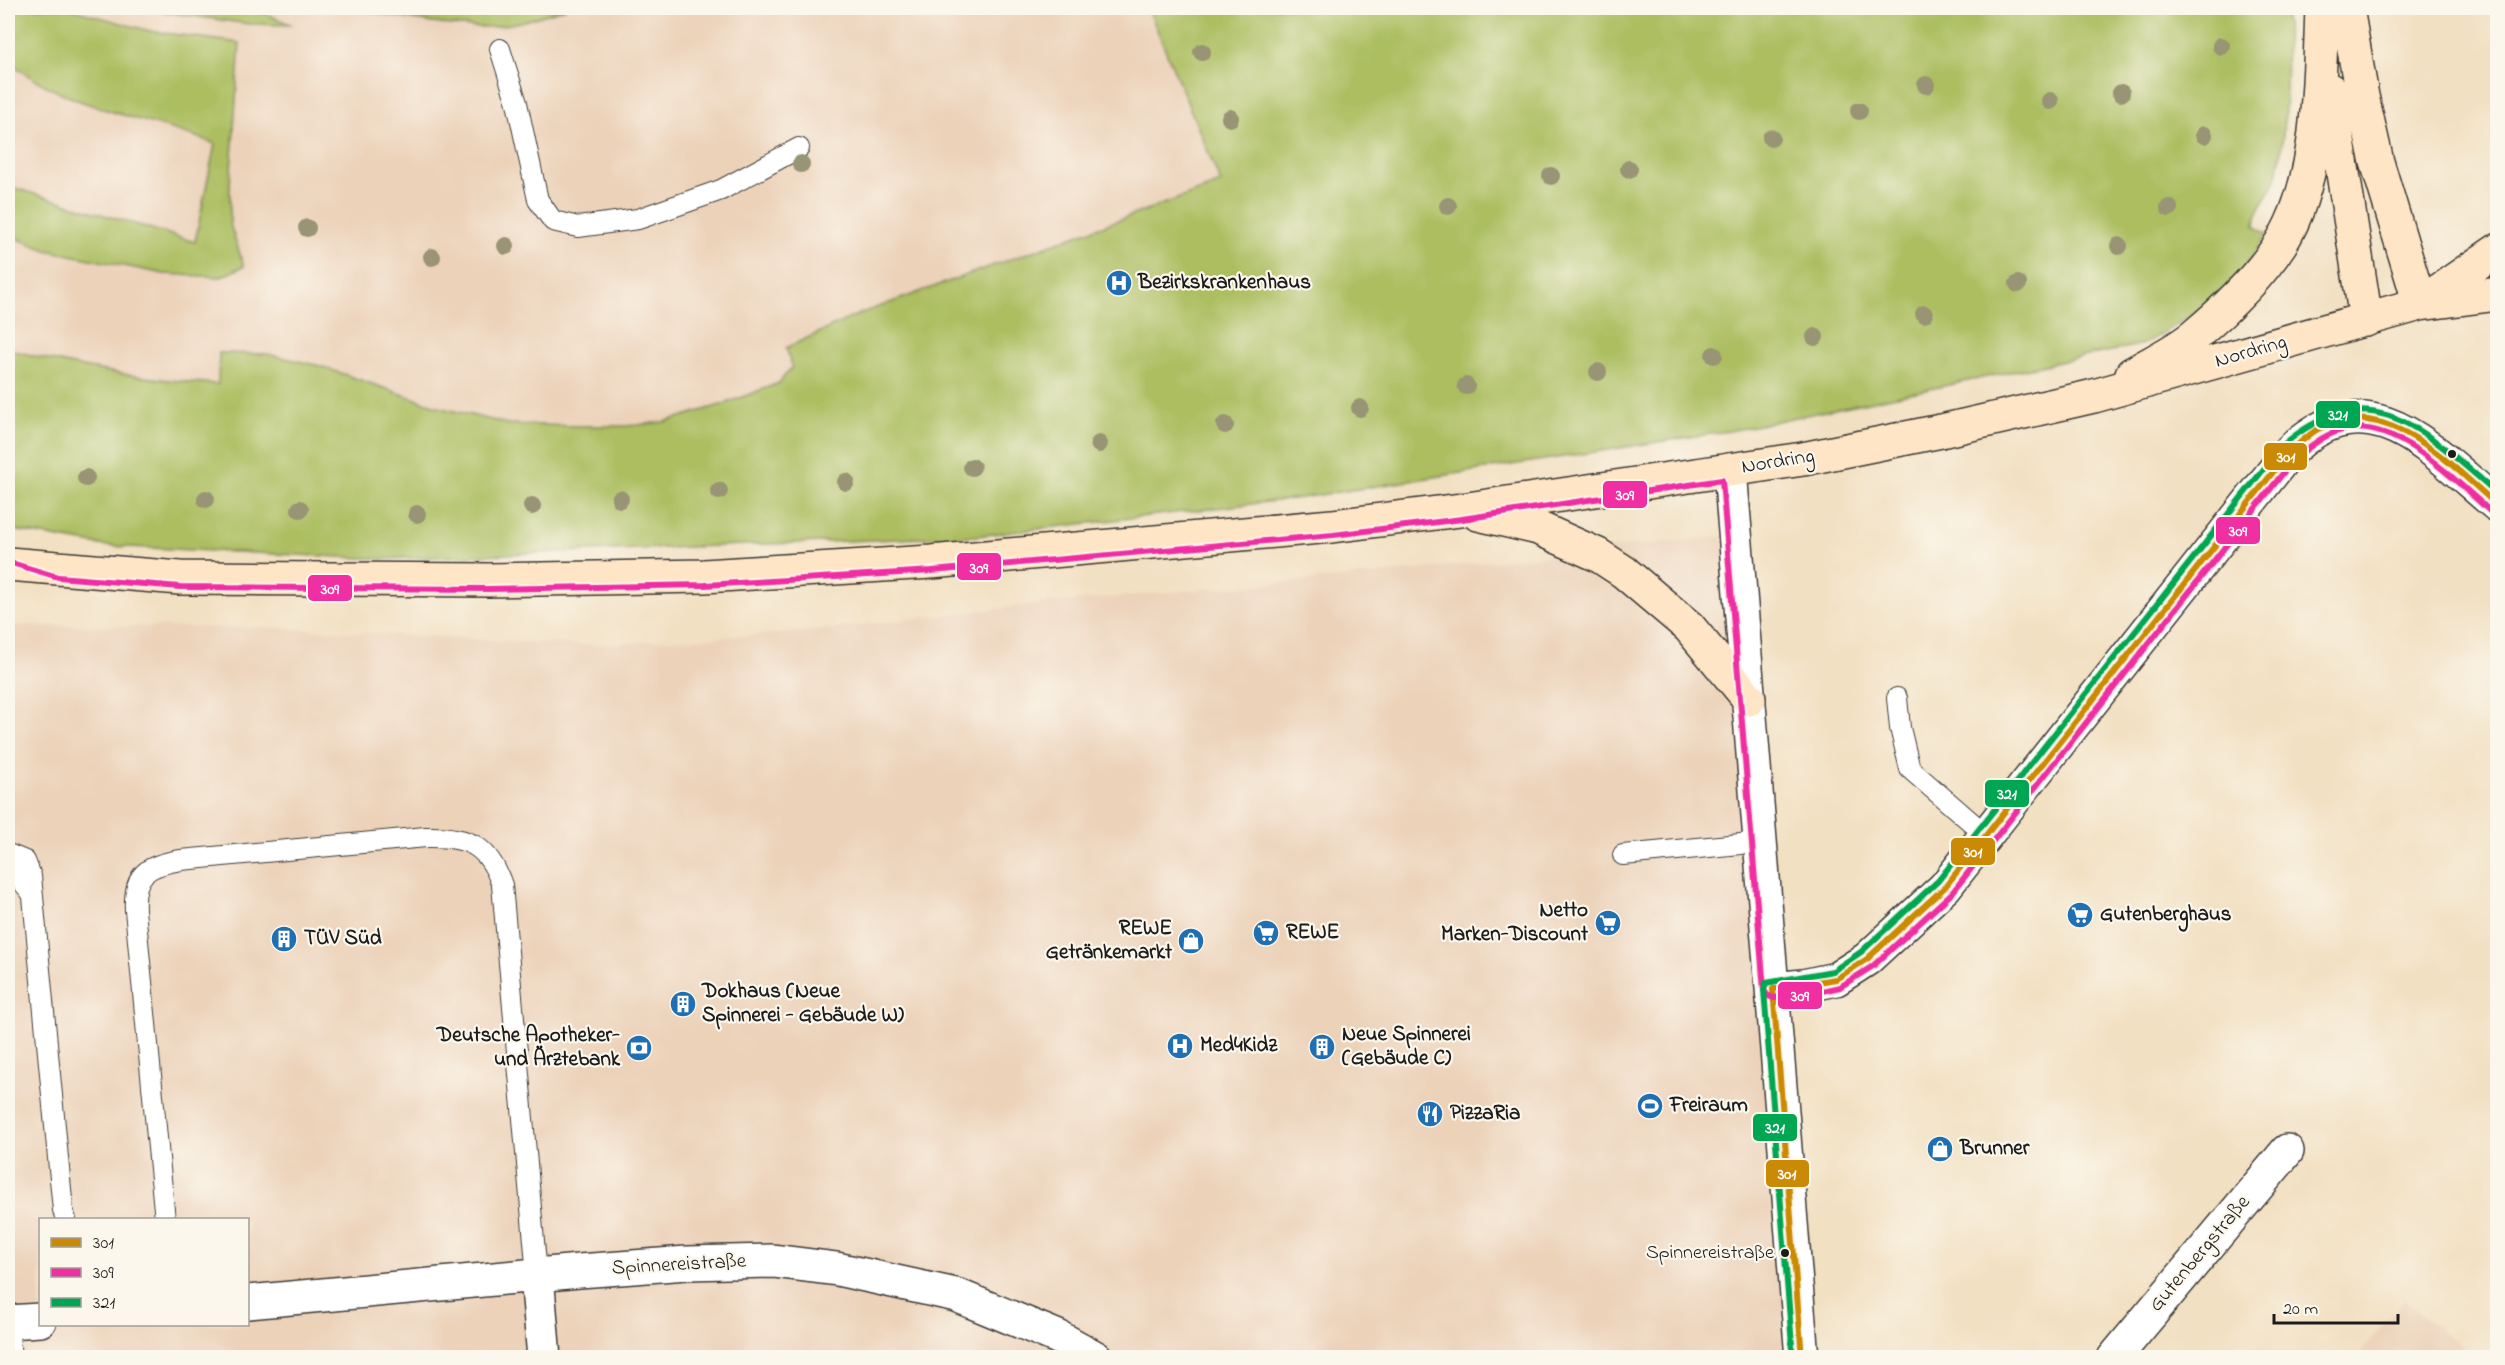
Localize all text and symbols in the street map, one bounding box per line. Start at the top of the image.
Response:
hospital icon: Bezirkskrankenhaus [1104,268,1134,298]
place label: Bezirkskrankenhaus [1137,268,1311,298]
street label: Nordring [2212,327,2291,378]
line badge: 321 [2315,400,2361,429]
text: 321 [2327,404,2349,428]
street label: Nordring [1739,441,1817,485]
line badge: 301 [2263,442,2308,471]
text: 301 [2276,446,2296,470]
unlabelled marker [2446,448,2458,460]
line badge: 309 [1602,480,1648,509]
text: 309 [1615,484,1634,508]
line badge: 309 [2215,516,2261,545]
text: 309 [2228,520,2247,544]
line badge: 309 [956,552,1002,581]
text: 309 [969,557,988,581]
line badge: 309 [307,574,353,602]
text: 309 [320,578,339,602]
line badge: 321 [1984,779,2030,808]
text: 321 [1996,783,2018,807]
line badge: 301 [1950,837,1996,866]
text: 301 [1963,841,1983,865]
place label: Netto Marken-Discount [1441,896,1589,950]
supermarket icon: Gutenberghaus [2065,900,2095,930]
place label: Gutenberghaus [2100,900,2232,932]
supermarket icon: Netto Marken-Discount [1593,908,1623,938]
place label: REWE Getränkemarkt [1046,914,1173,968]
supermarket icon: REWE [1251,918,1281,948]
place label: REWE [1286,918,1340,948]
building icon: TÜV Süd [269,924,299,954]
place label: TÜV Süd [304,924,382,954]
shop icon: REWE Getränkemarkt [1176,926,1206,956]
place label: Dokhaus (Neue Spinnerei - Gebäude W) [701,977,905,1031]
line badge: 309 [1777,981,1823,1010]
text: 309 [1790,985,1809,1009]
building icon: Dokhaus (Neue Spinnerei - Gebäude W) [668,989,698,1019]
place label: Neue Spinnerei (Gebäude C) [1342,1020,1471,1074]
place label: Deutsche Apotheker- und Ärztebank [436,1021,621,1075]
hospital icon: Med4Kidz [1165,1031,1195,1061]
place label: Med4Kidz [1200,1031,1278,1061]
building icon: Neue Spinnerei (Gebäude C) [1307,1032,1337,1062]
bank icon: Deutsche Apotheker- und Ärztebank [624,1033,654,1063]
sports icon: Freiraum [1635,1091,1665,1121]
place label: Freiraum [1669,1091,1748,1121]
restaurant icon: PizzaRia [1415,1099,1445,1129]
place label: PizzaRia [1450,1099,1520,1129]
line badge: 321 [1752,1113,1798,1142]
text: 321 [1764,1117,1786,1141]
shop icon: Brunner [1925,1134,1955,1164]
place label: Brunner [1959,1134,2030,1164]
line badge: 301 [1765,1159,1810,1188]
text: 301 [1777,1163,1797,1187]
street label: Gutenbergstraße [2142,1189,2260,1320]
legend [39,1218,249,1326]
text: 301 [93,1231,114,1257]
place label: Spinnereistraße [1646,1239,1774,1268]
street label: Spinnereistraße [611,1246,748,1283]
marker: Spinnereistraße [1779,1247,1791,1259]
text: 309 [93,1261,114,1287]
scale bar [2274,1287,2398,1325]
text: 321 [93,1291,115,1317]
text: 20 m [2283,1297,2318,1323]

